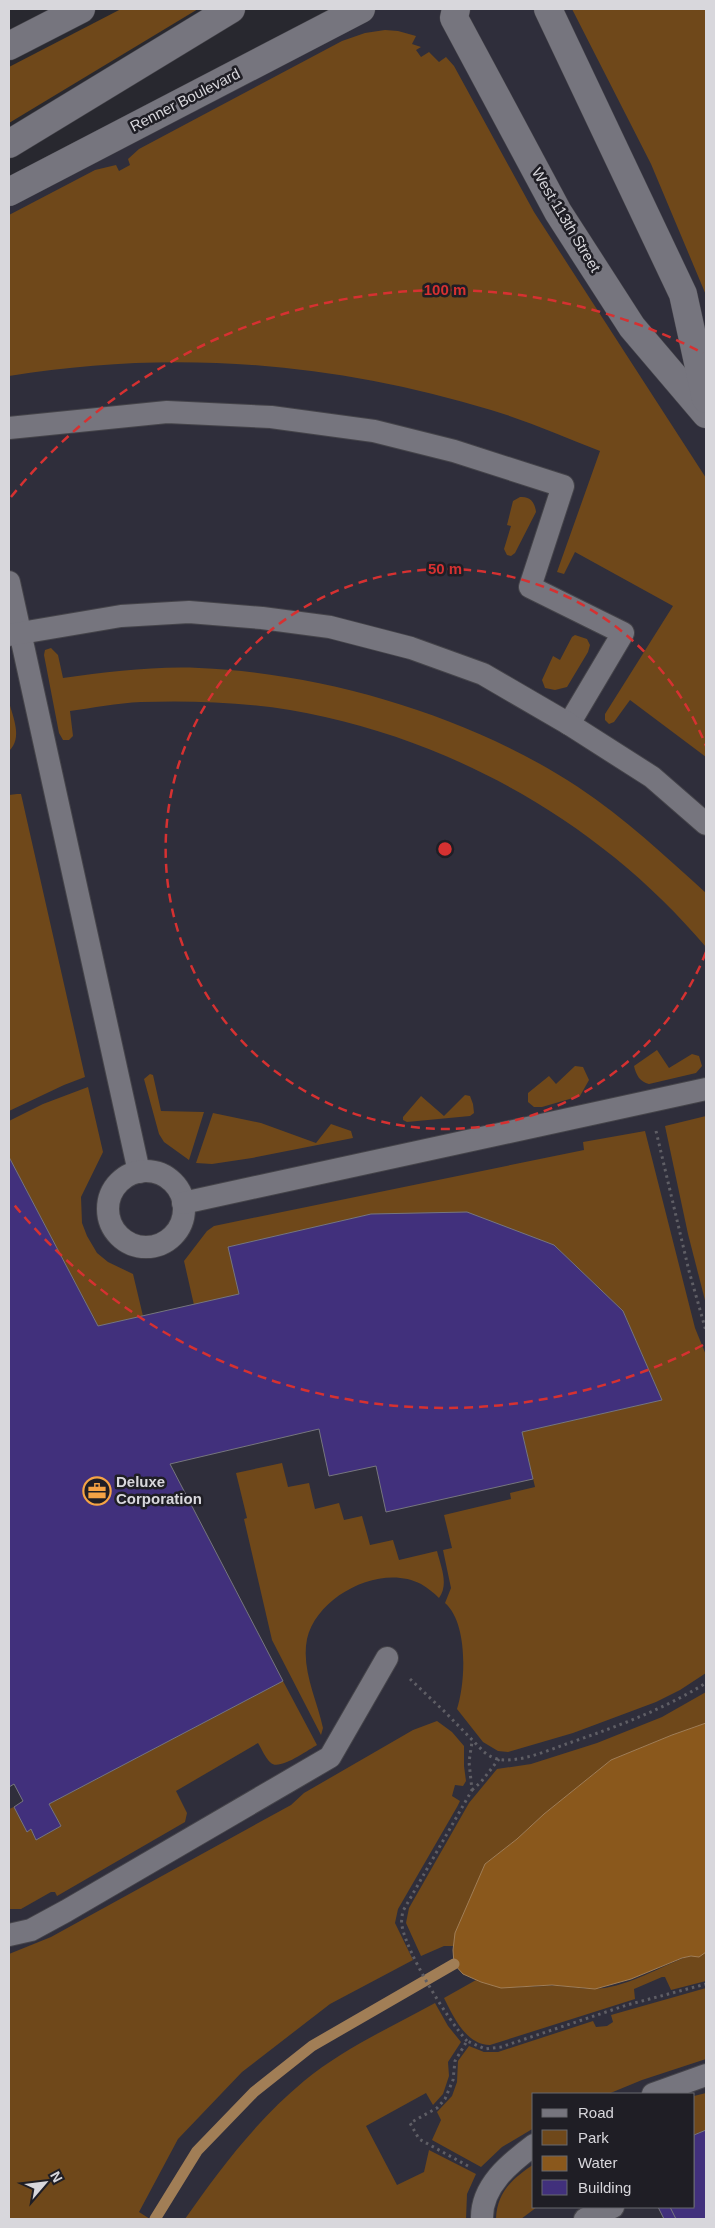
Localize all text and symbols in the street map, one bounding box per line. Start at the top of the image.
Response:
street label: Renner Boulevard [127,65,243,135]
street label: West 113th Street [529,164,605,276]
text: 100 m [424,281,466,298]
text: 50 m [428,560,462,577]
centre of rings [436,840,454,858]
place label: Deluxe Corporation [116,1473,202,1507]
office icon: Deluxe Corporation [82,1476,112,1506]
legend [532,2093,695,2208]
text: Road [578,2104,614,2121]
text: Park [578,2129,609,2146]
text: Water [578,2154,617,2171]
north arrow [20,2158,70,2208]
text: N [47,2169,66,2185]
text: Building [578,2179,631,2196]

